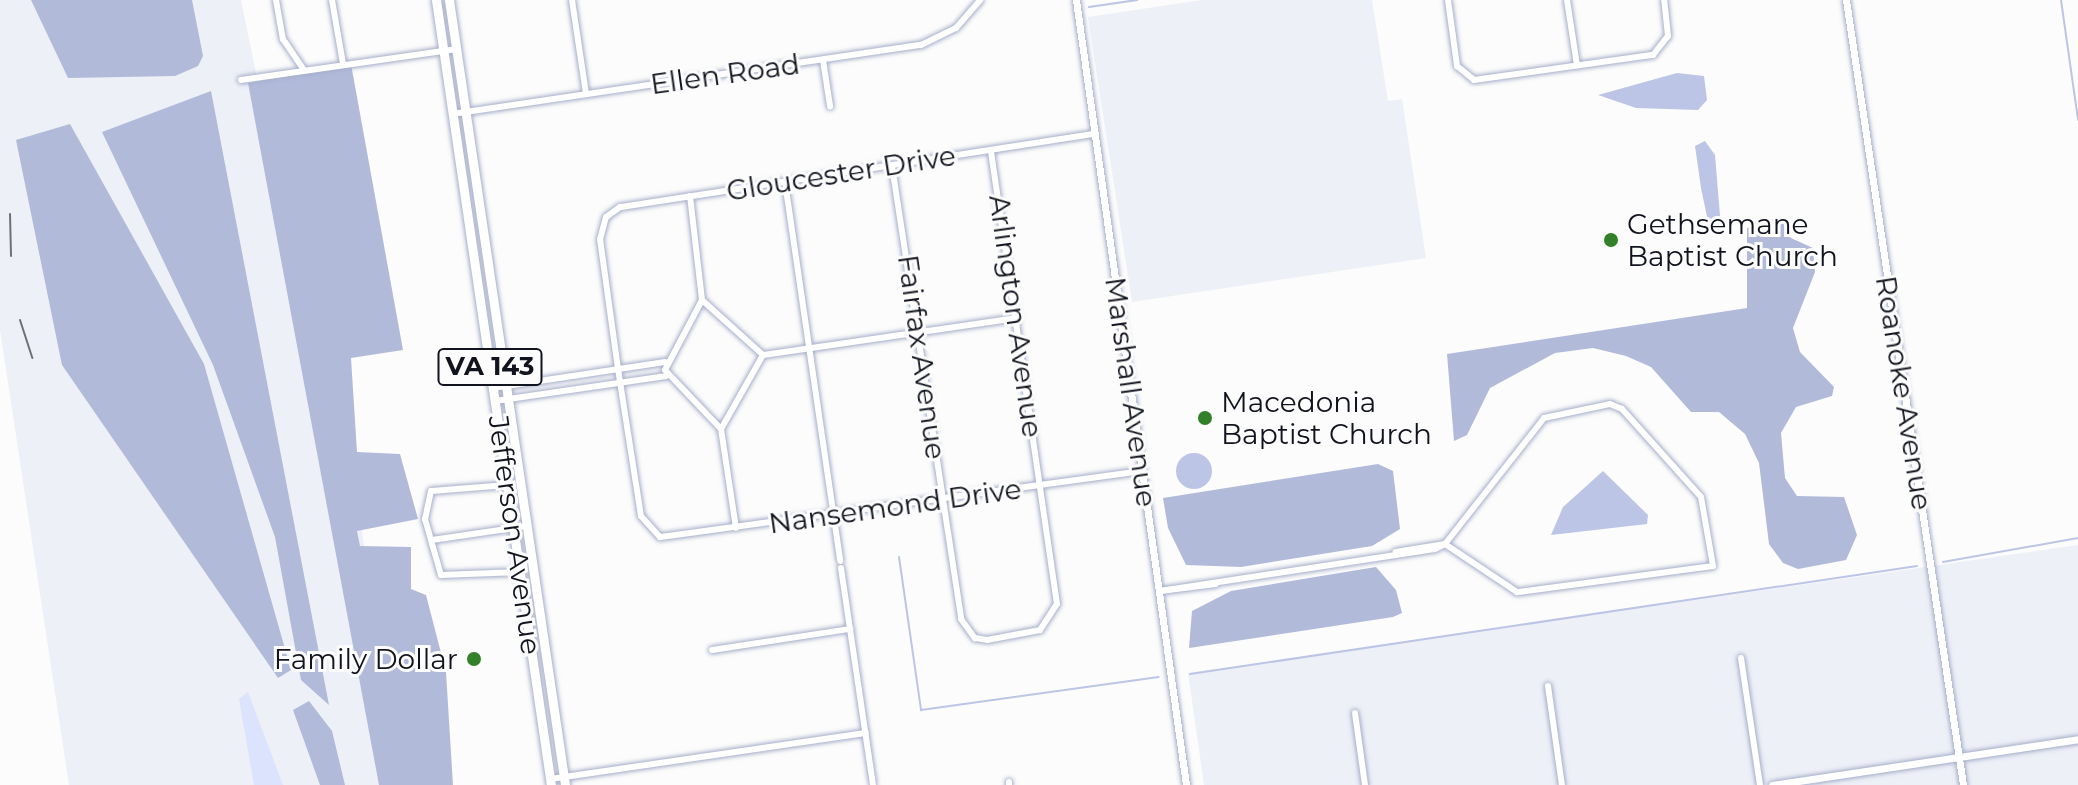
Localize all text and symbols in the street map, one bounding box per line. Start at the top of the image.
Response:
street label: Ellen Road [648,47,802,101]
street label: Gloucester Drive [724,138,958,208]
street label: Arlington Avenue [982,193,1050,439]
place label: Gethsemane Baptist Church [1627,207,1838,273]
marker: Gethsemane Baptist Church [1602,231,1620,249]
street label: Fairfax Avenue [891,253,953,461]
street label: Roanoke Avenue [1869,273,1939,513]
street label: Marshall Avenue [1098,275,1164,509]
road number: VA 143 [436,345,544,389]
place label: Macedonia Baptist Church [1221,385,1432,451]
marker: Macedonia Baptist Church [1196,409,1214,427]
street label: Jefferson Avenue [482,413,548,657]
street label: Nansemond Drive [767,472,1023,540]
place label: Family Dollar [274,642,458,676]
marker: Family Dollar [465,650,483,668]

